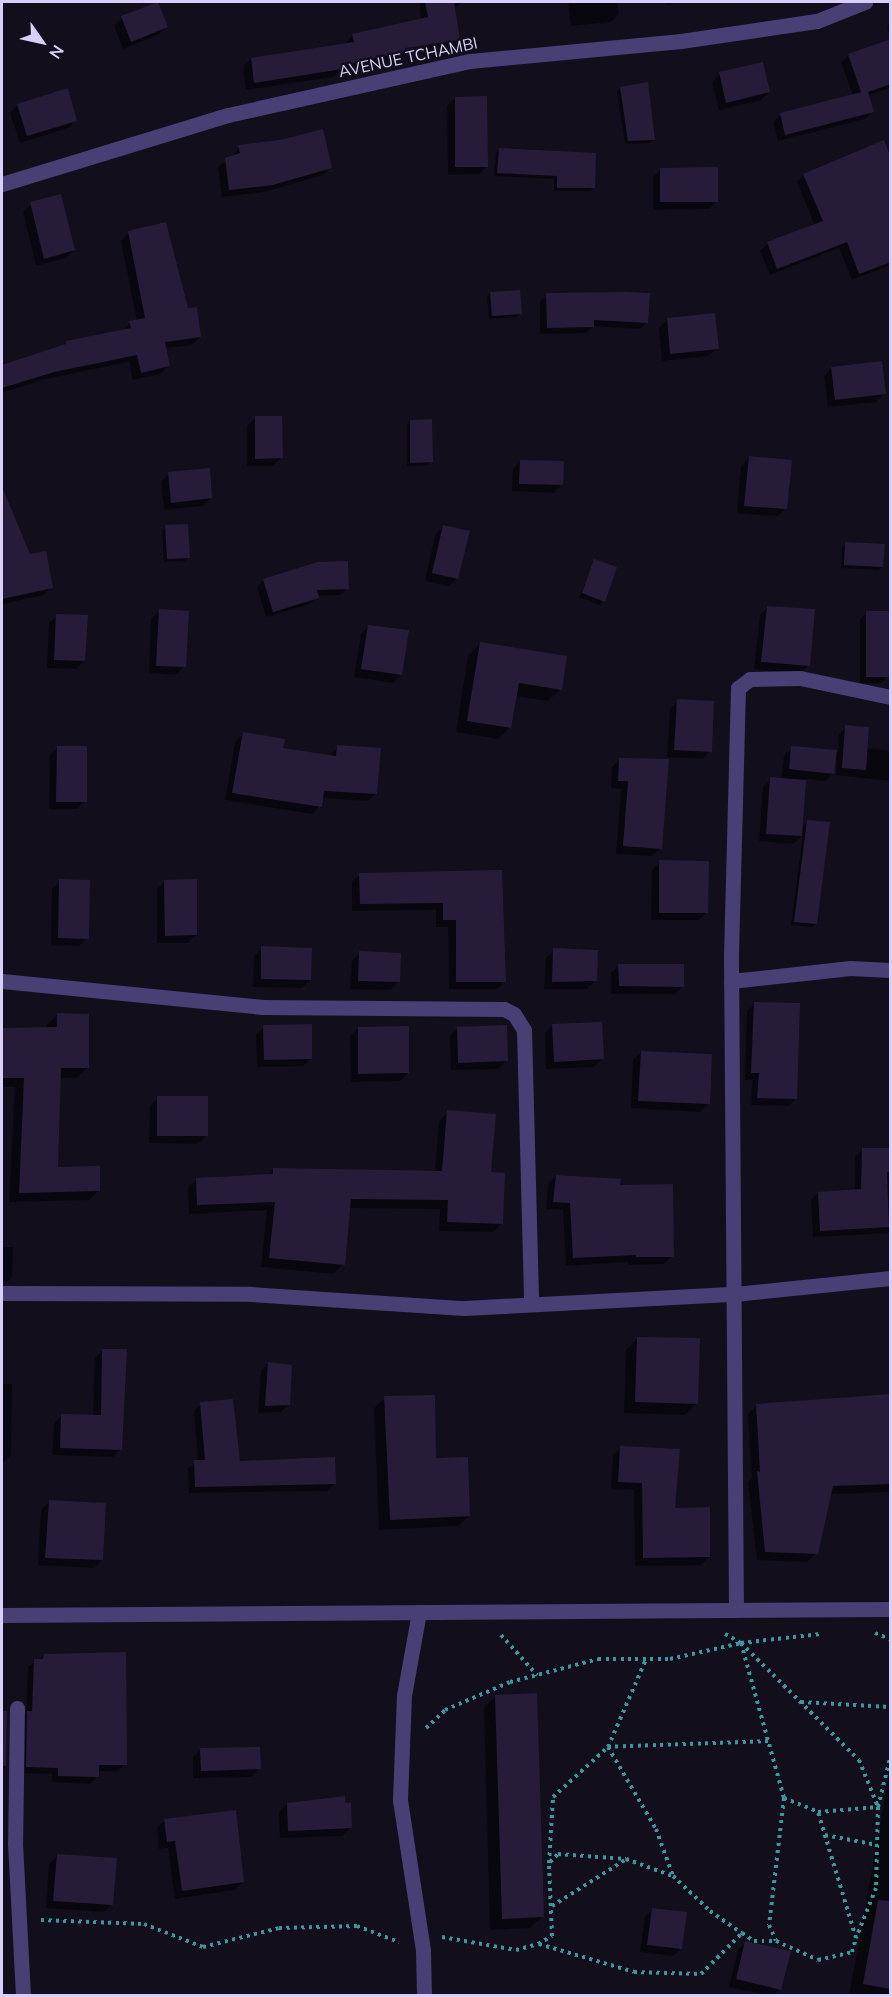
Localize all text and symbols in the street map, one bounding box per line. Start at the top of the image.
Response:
north arrow [12,12,72,72]
street label: AVENUE TCHAMBI [337,33,479,81]
text: N [45,41,69,63]

